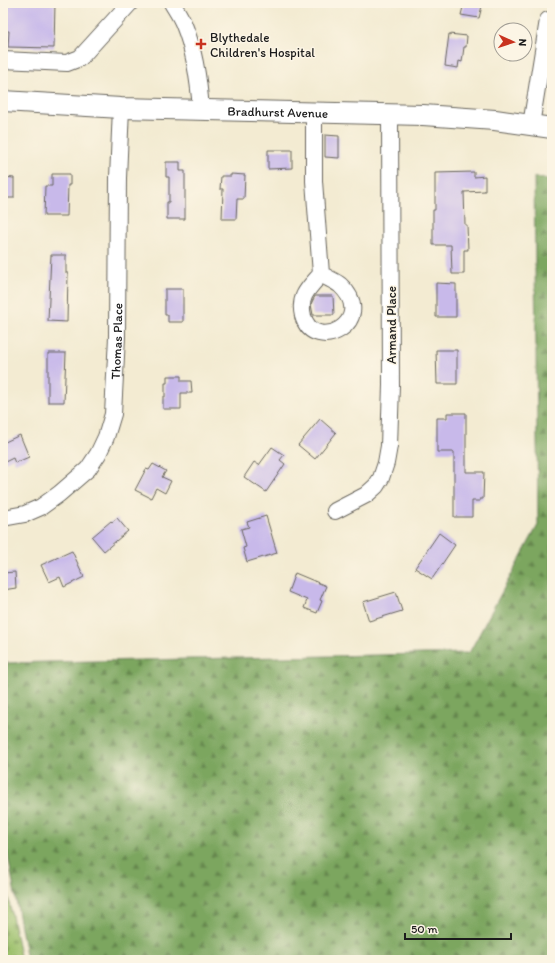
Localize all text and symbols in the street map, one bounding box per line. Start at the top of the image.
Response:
north arrow [493,22,533,62]
place label: Blythedale Children's Hospital [210,30,315,60]
marker: Blythedale Children's Hospital [195,38,207,50]
text: N [516,38,529,47]
street label: Bradhurst Avenue [227,103,328,120]
street label: Armand Place [384,286,399,364]
street label: Thomas Place [107,303,125,380]
scale bar [405,915,511,941]
text: 50 m [411,922,437,936]

